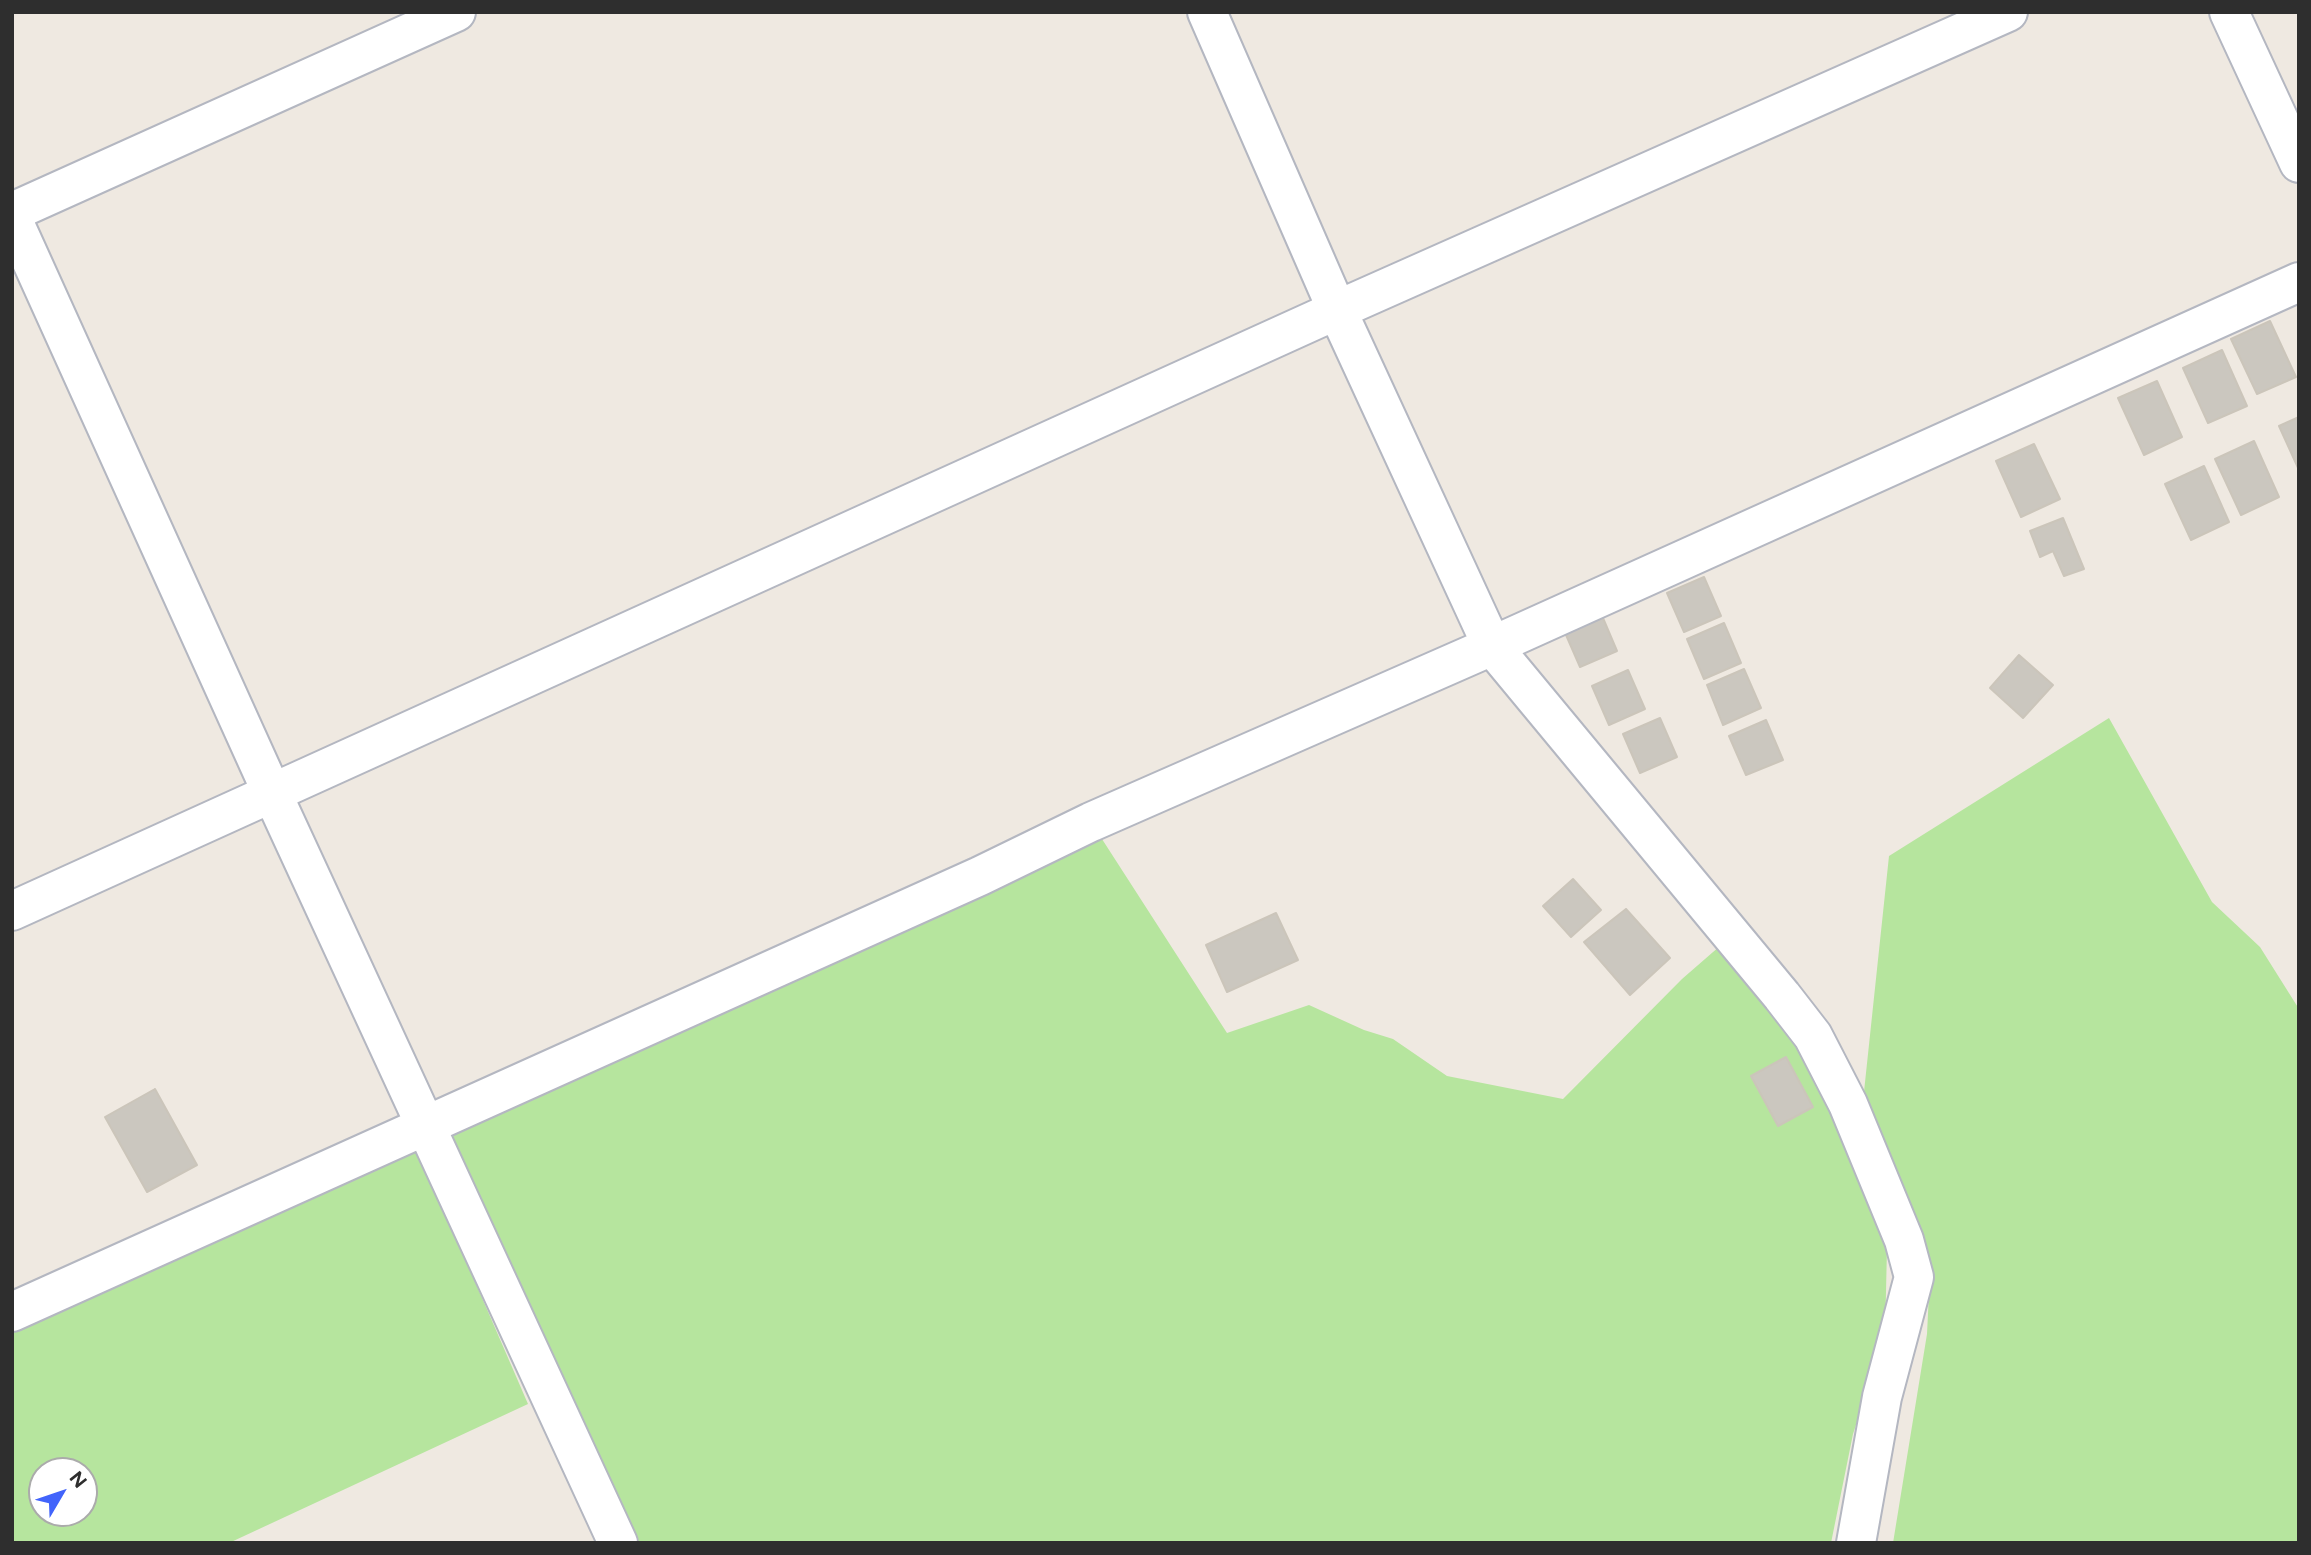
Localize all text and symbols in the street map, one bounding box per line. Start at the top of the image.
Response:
north arrow [28,1457,98,1527]
text: N [65,1467,92,1493]

